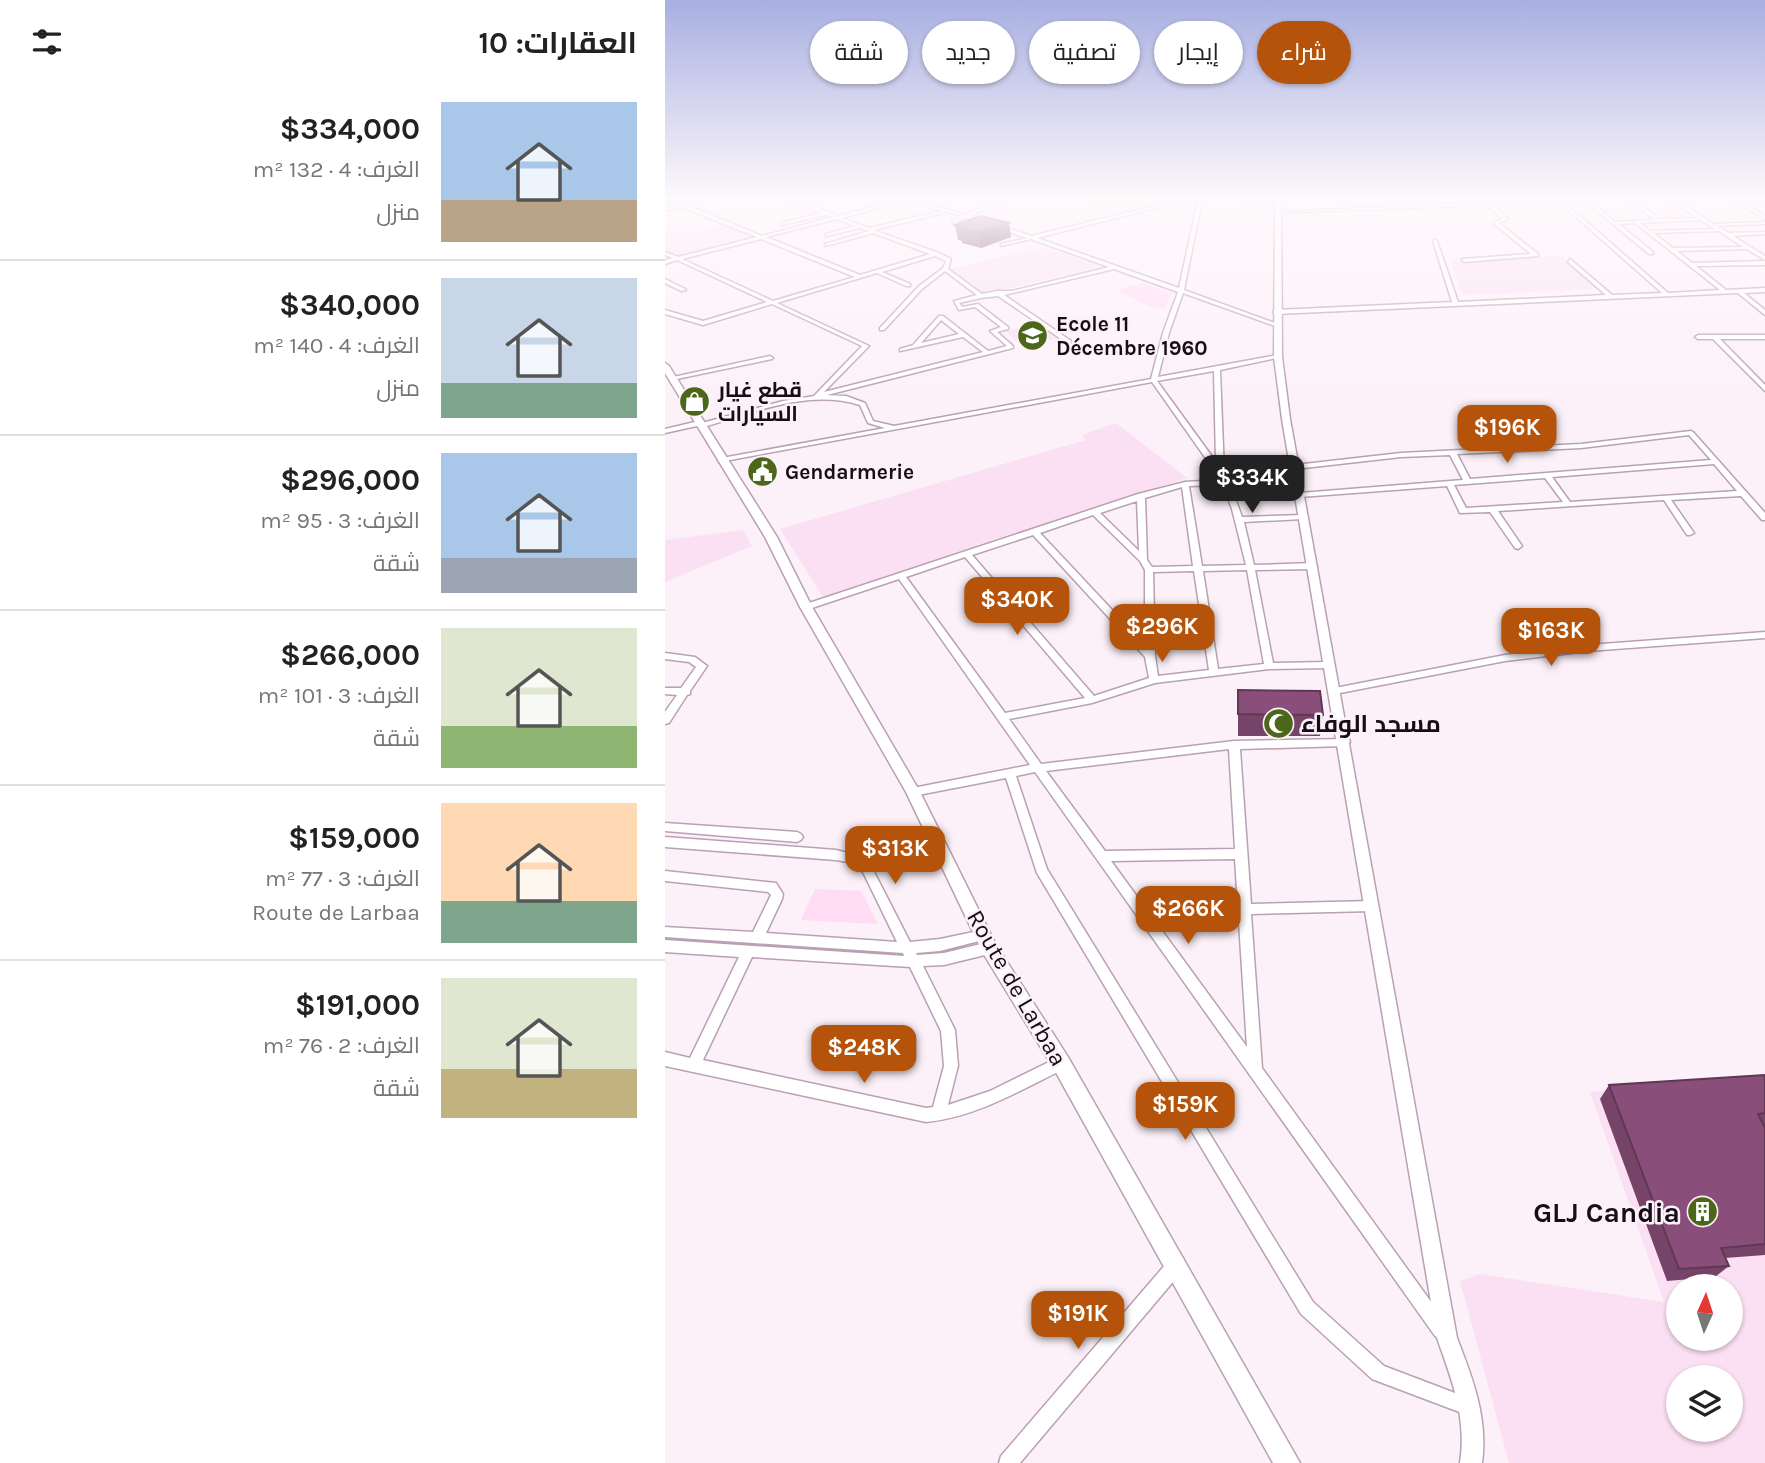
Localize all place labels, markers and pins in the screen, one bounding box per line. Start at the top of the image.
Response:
place label: Ecole 11 Décembre 1960 [1056,312,1208,360]
school or university icon: Ecole 11 Décembre 1960 [1016,319,1050,353]
place label: قطع غيار السيارات [717,378,802,426]
shop icon: قطع غيار السيارات [678,385,712,419]
pin: $196K [1458,406,1556,465]
public building icon: Gendarmerie [745,455,779,489]
pin: $334K [1203,456,1301,515]
place label: Gendarmerie [785,460,914,484]
pin: $340K [968,578,1066,637]
pin: $296K [1113,604,1211,664]
pin: $163K [1502,608,1600,668]
mosque icon: مسجد الوفاء [1261,707,1295,741]
place label: مسجد الوفاء [1301,710,1441,738]
pin: $313K [846,826,944,886]
pin: $266K [1139,886,1237,946]
pin: $248K [815,1026,913,1085]
pin: $159K [1136,1082,1234,1142]
building icon: GLJ Candia [1686,1195,1720,1229]
place label: GLJ Candia [1533,1196,1680,1229]
pin: $191K [1029,1292,1127,1351]

